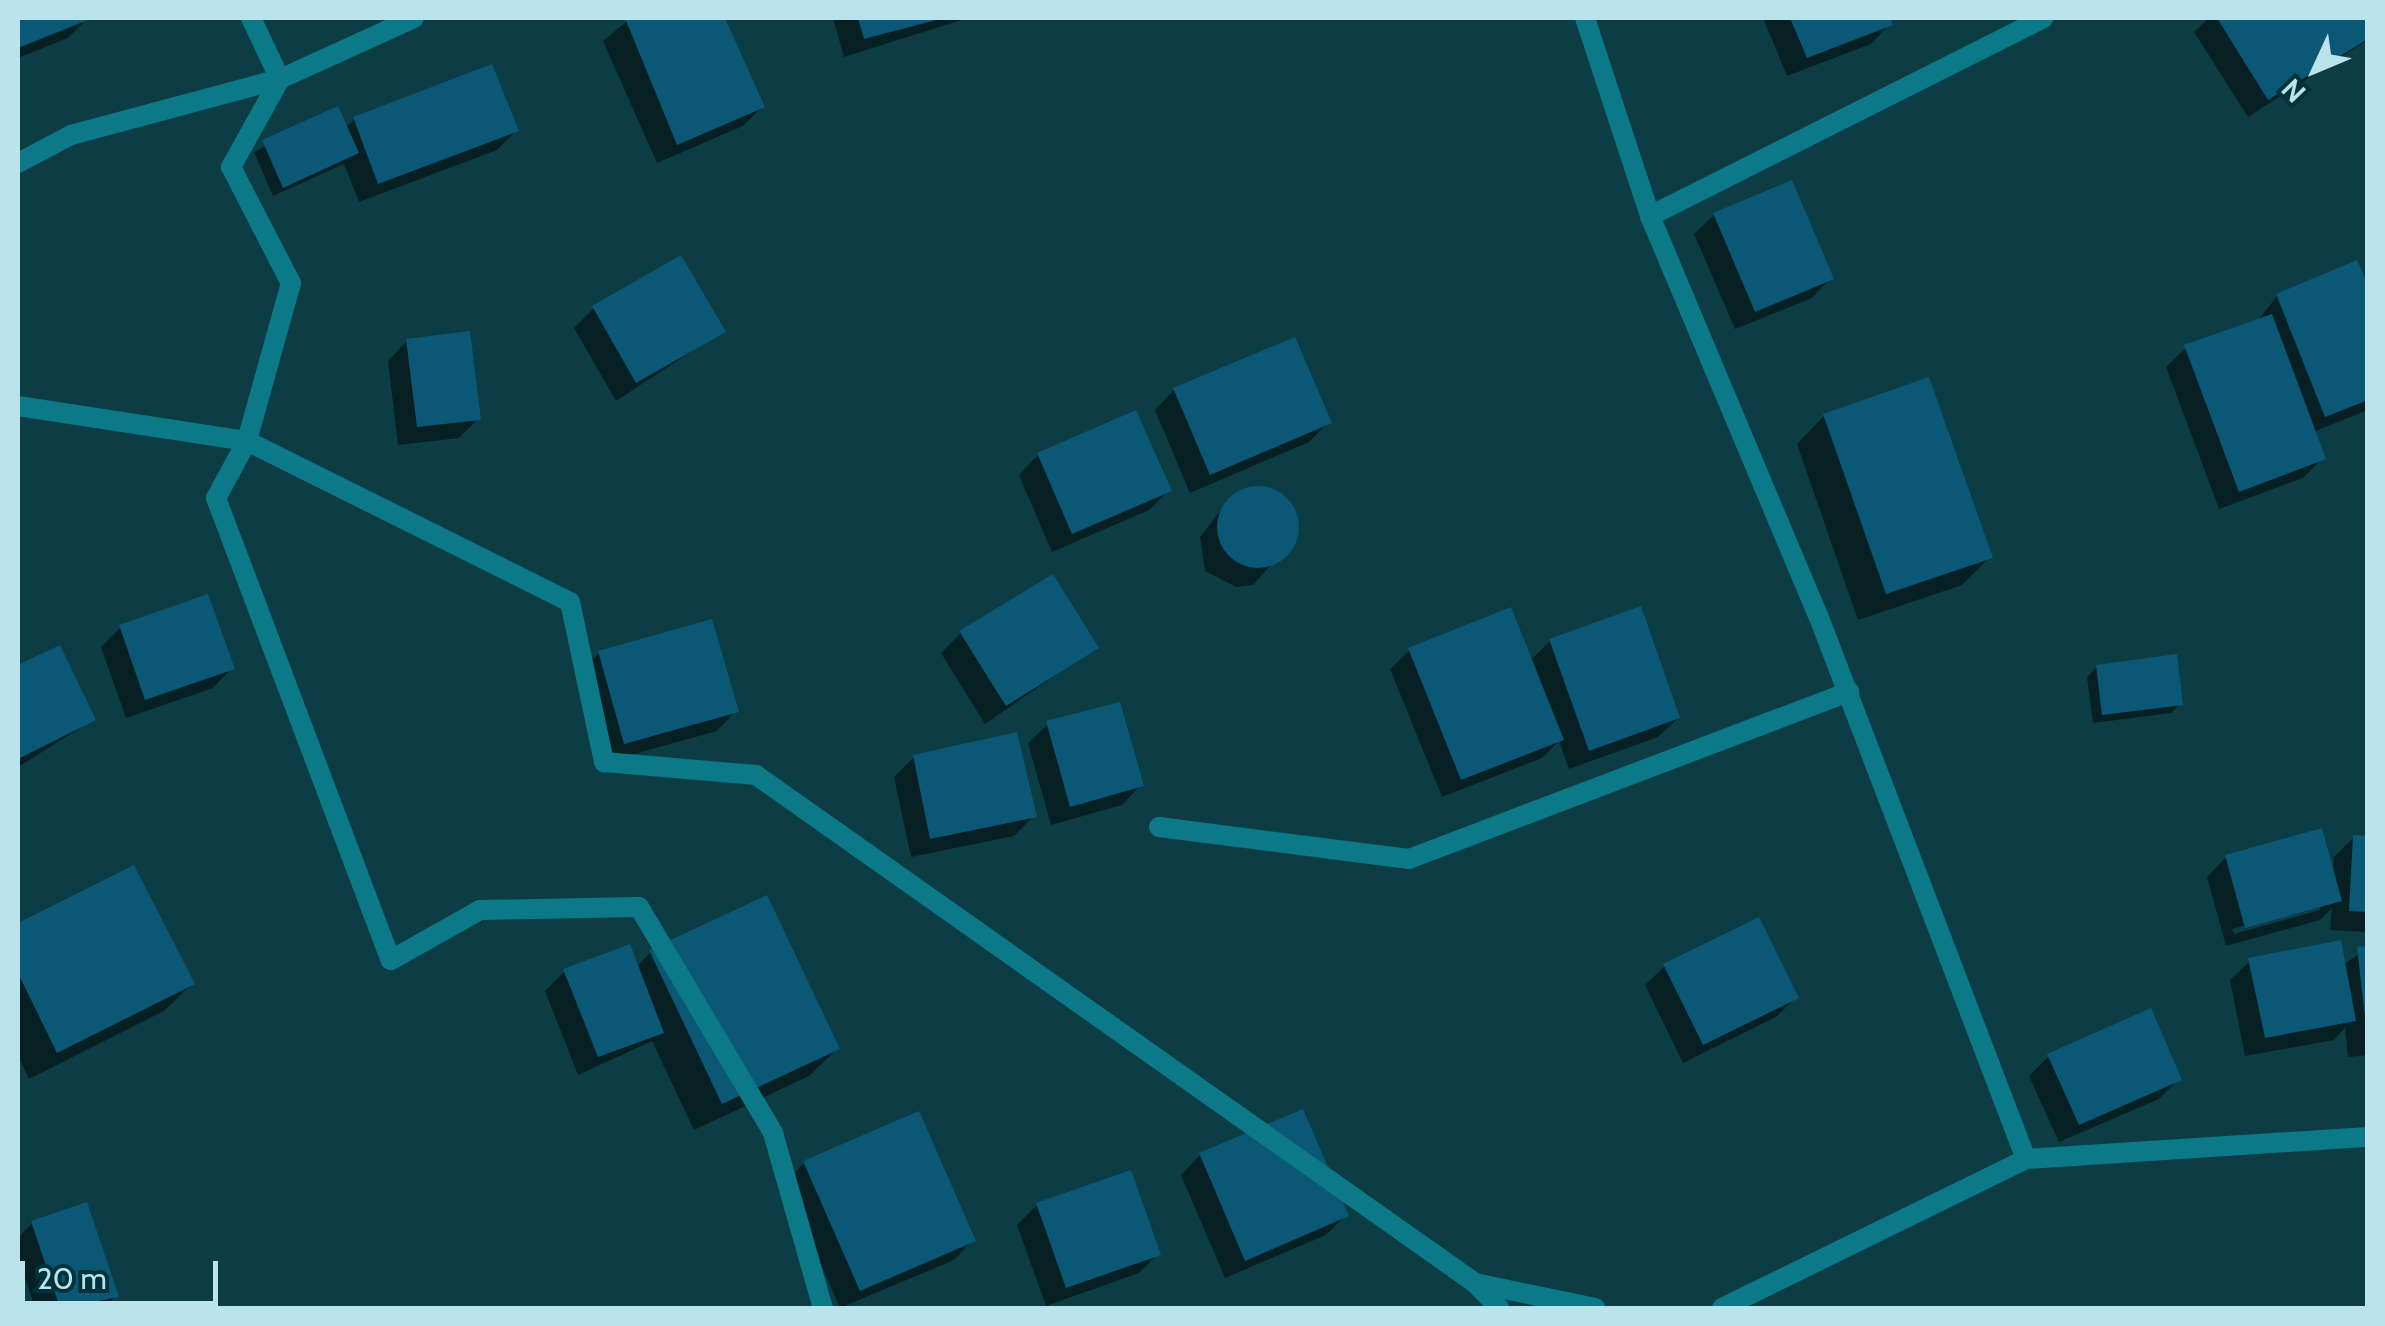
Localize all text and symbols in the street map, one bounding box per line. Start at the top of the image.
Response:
north arrow [2265,20,2365,120]
text: N [2274,72,2313,110]
scale bar [25,1241,222,1303]
text: 20 m [37,1260,107,1297]

